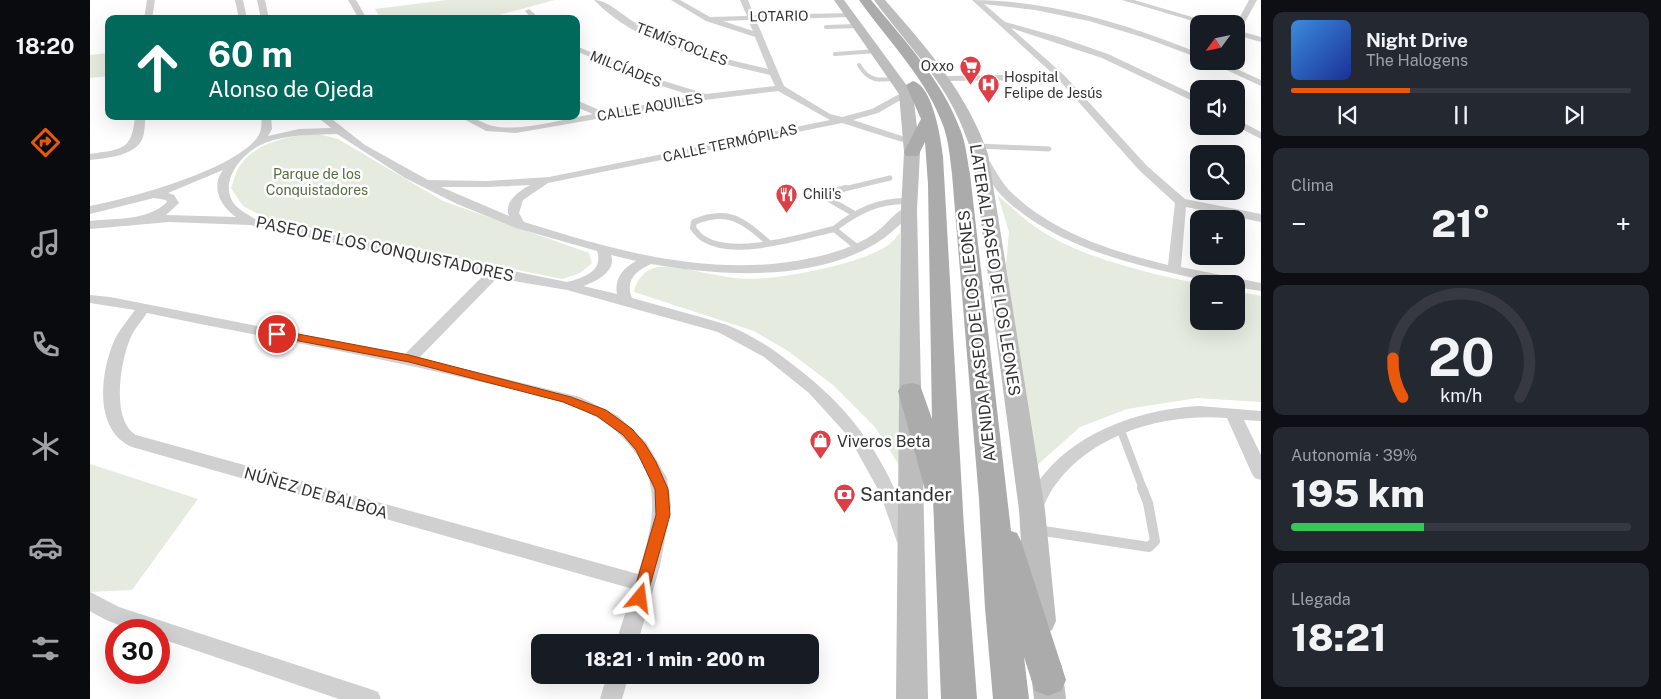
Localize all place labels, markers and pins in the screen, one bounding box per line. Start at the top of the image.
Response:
supermarket icon: Oxxo [958,54,982,85]
place label: Oxxo [921,58,954,74]
place label: Hospital Felipe de Jesús [1004,69,1102,101]
hospital icon: Hospital Felipe de Jesús [976,73,1000,104]
restaurant icon: Chili's [775,182,799,213]
place label: Chili's [803,186,841,202]
pin [256,313,298,355]
shop icon: Viveros Beta [809,429,833,460]
place label: Viveros Beta [837,432,930,451]
bank icon: Santander [832,482,856,513]
place label: Santander [860,483,952,505]

